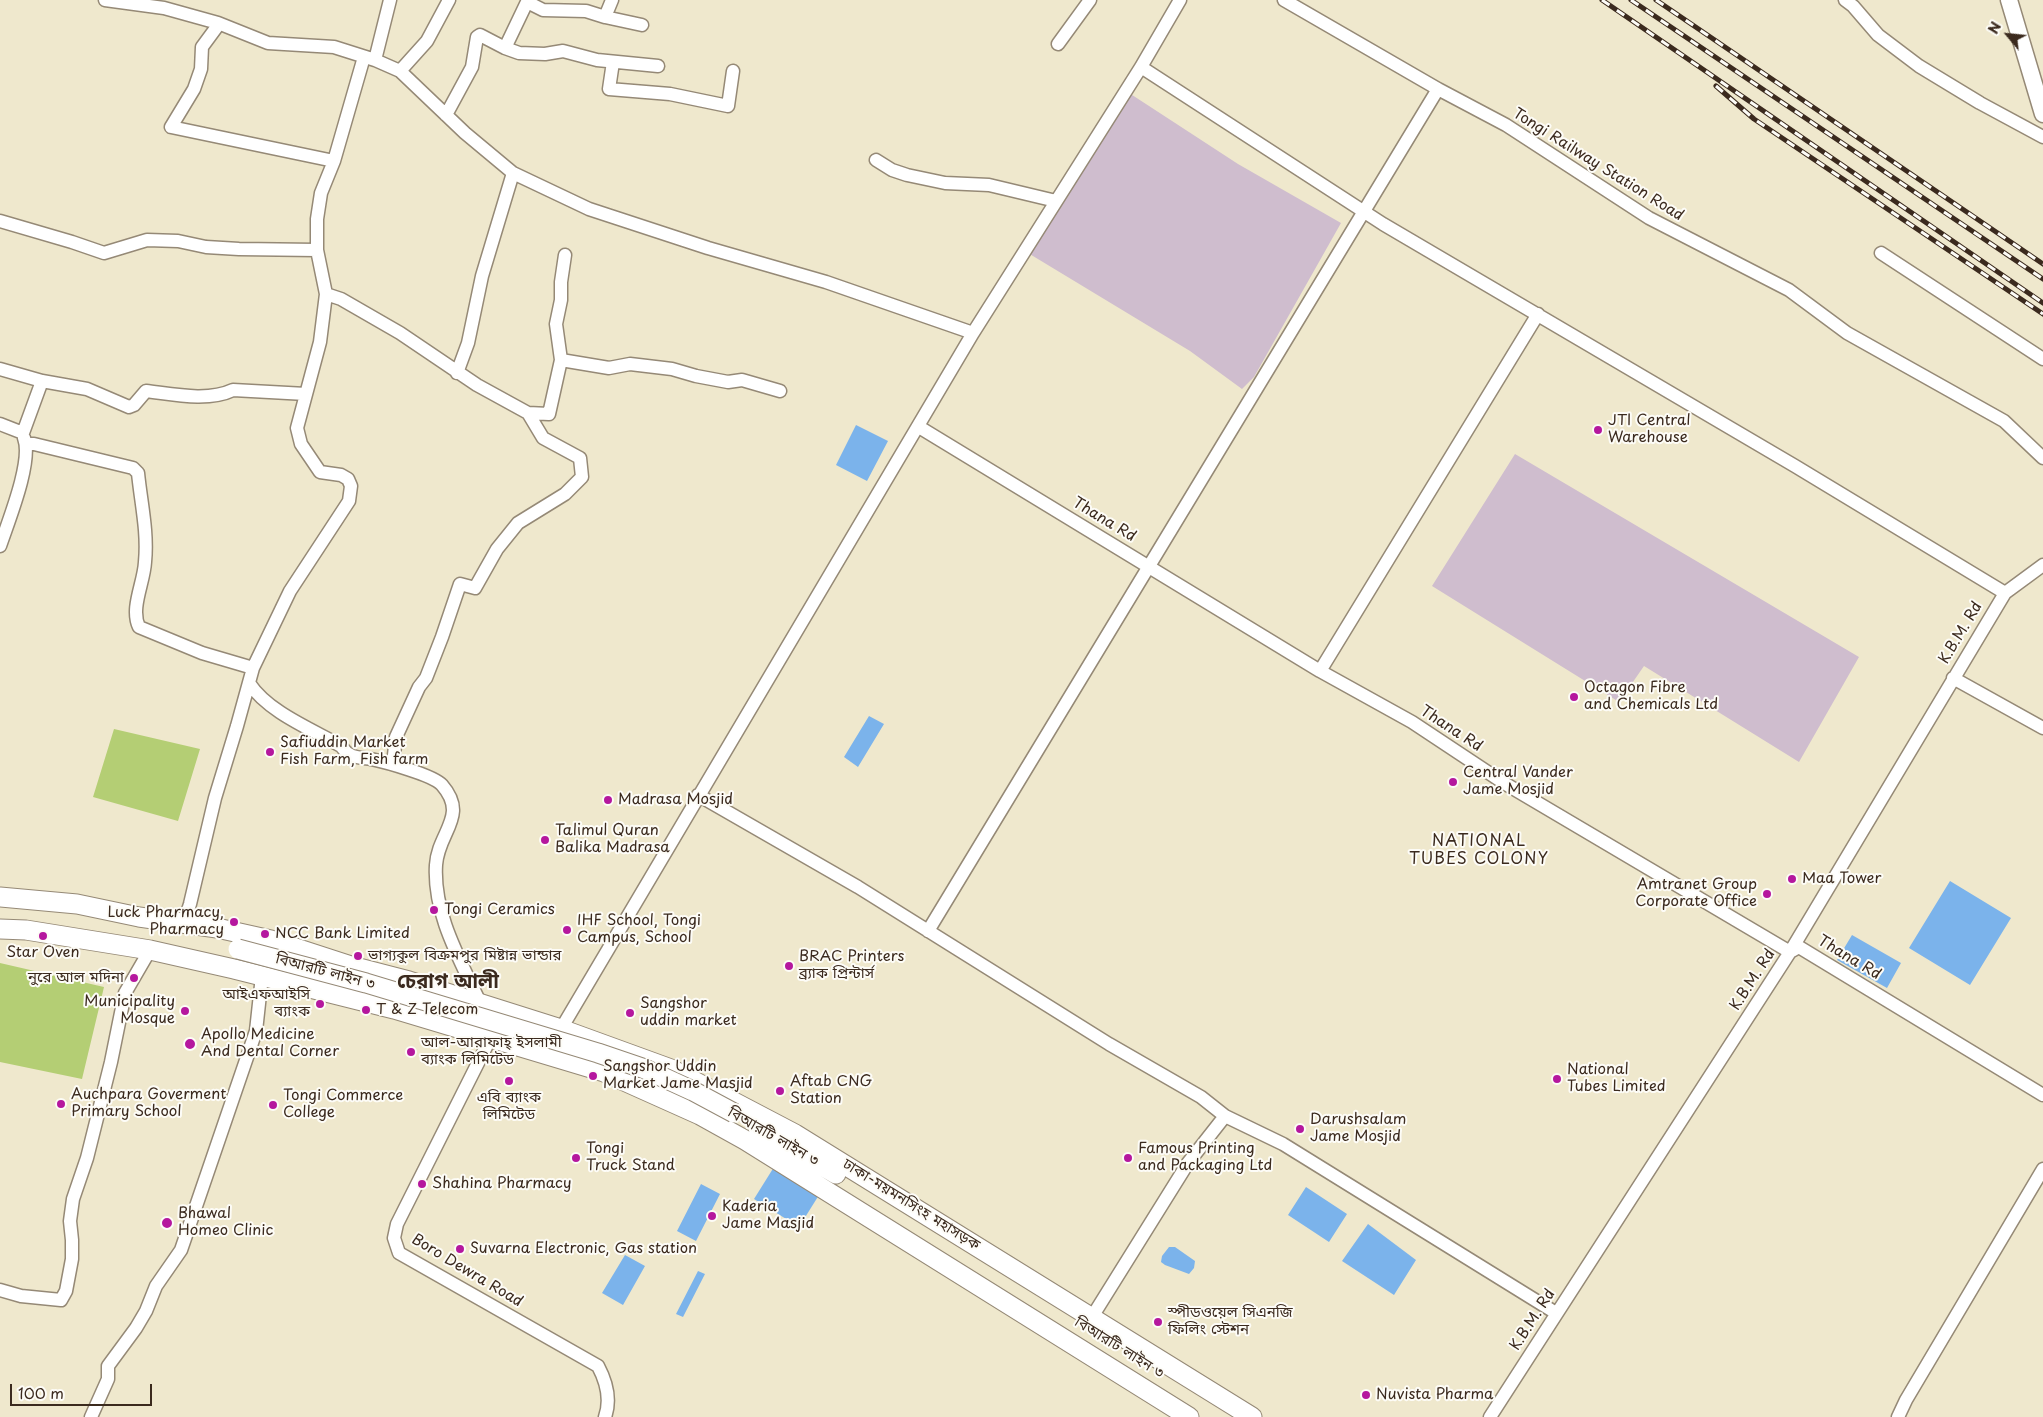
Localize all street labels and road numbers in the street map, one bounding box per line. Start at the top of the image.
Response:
street label: Tongi Railway Station Road [1509,105,1687,225]
street label: Thana Rd [1069,494,1139,546]
street label: K.B.M. Rd [1935,599,1987,667]
street label: Thana Rd [1416,702,1486,756]
street label: Thana Rd [1814,932,1884,984]
street label: K.B.M. Rd [1727,946,1779,1014]
street label: বিআরটি লাইন ৩ [273,950,377,994]
street label: বিআরটি লাইন ৩ [724,1104,822,1170]
street label: ঢাকা-ময়মনসিংহ মহাসড়ক [839,1155,983,1255]
street label: Boro Dewra Road [408,1231,526,1311]
street label: K.B.M. Rd [1507,1286,1559,1354]
street label: বিআরটি লাইন ৩ [1071,1313,1167,1383]

